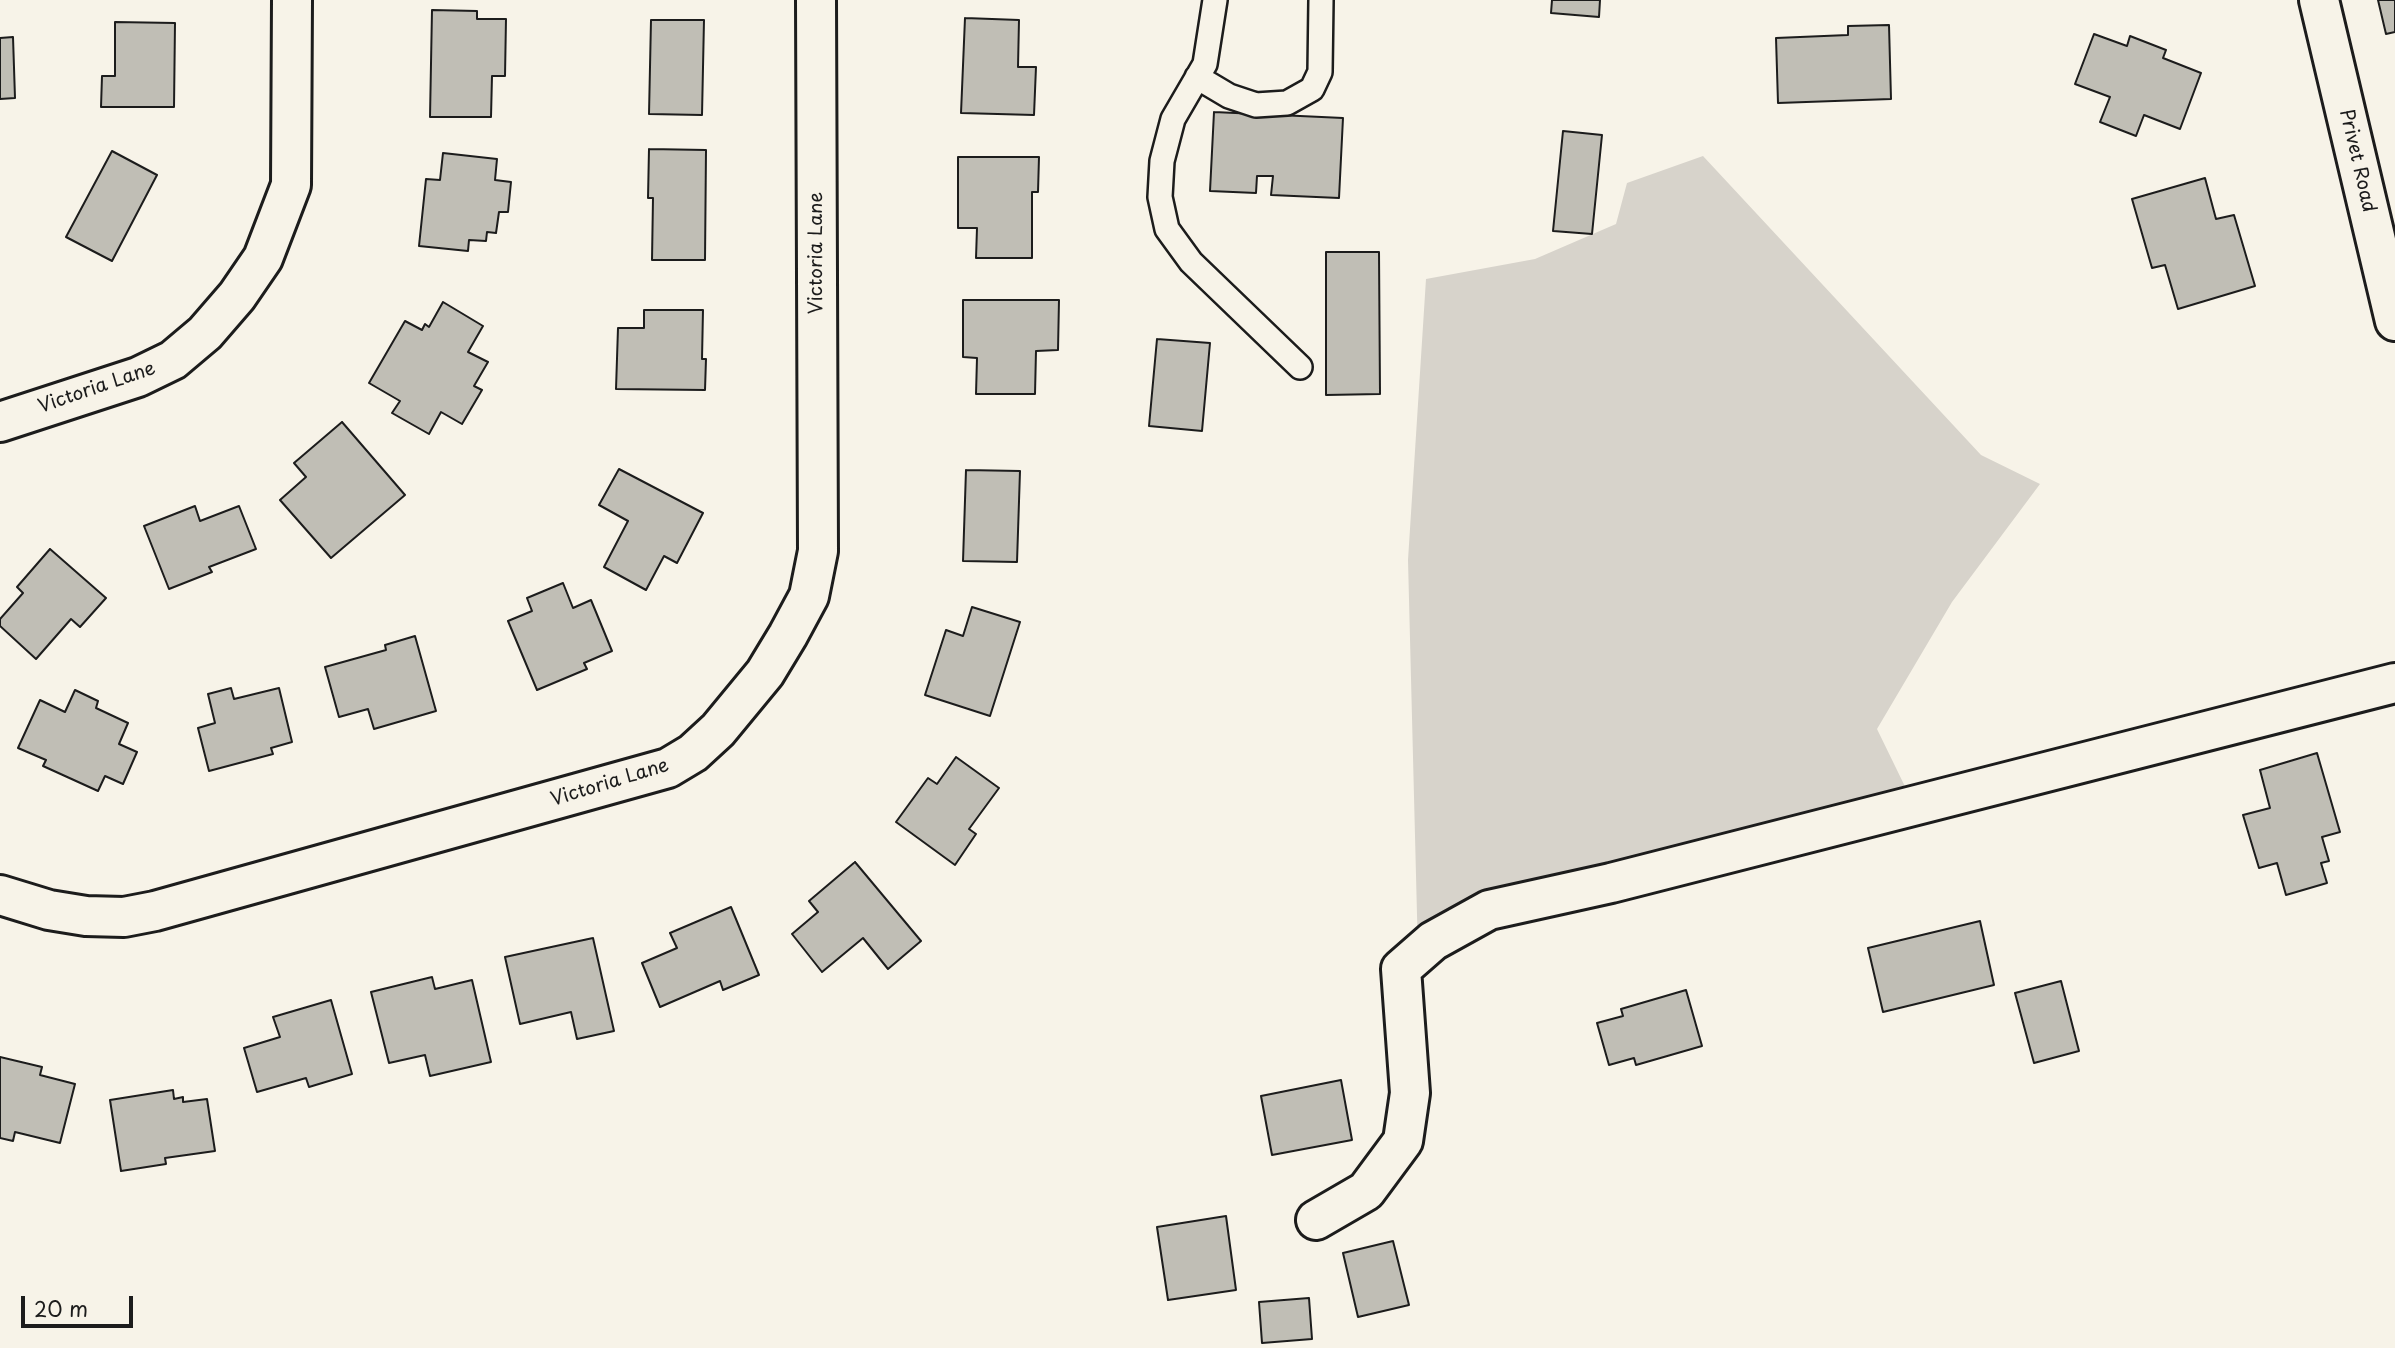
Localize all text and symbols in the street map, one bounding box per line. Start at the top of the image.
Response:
street label: Privet Road [2334,107,2380,215]
street label: Victoria Lane [806,192,828,314]
street label: Victoria Lane [35,357,159,419]
street label: Victoria Lane [548,754,672,812]
scale bar [24,1282,136,1326]
text: 20 m [34,1292,88,1324]

